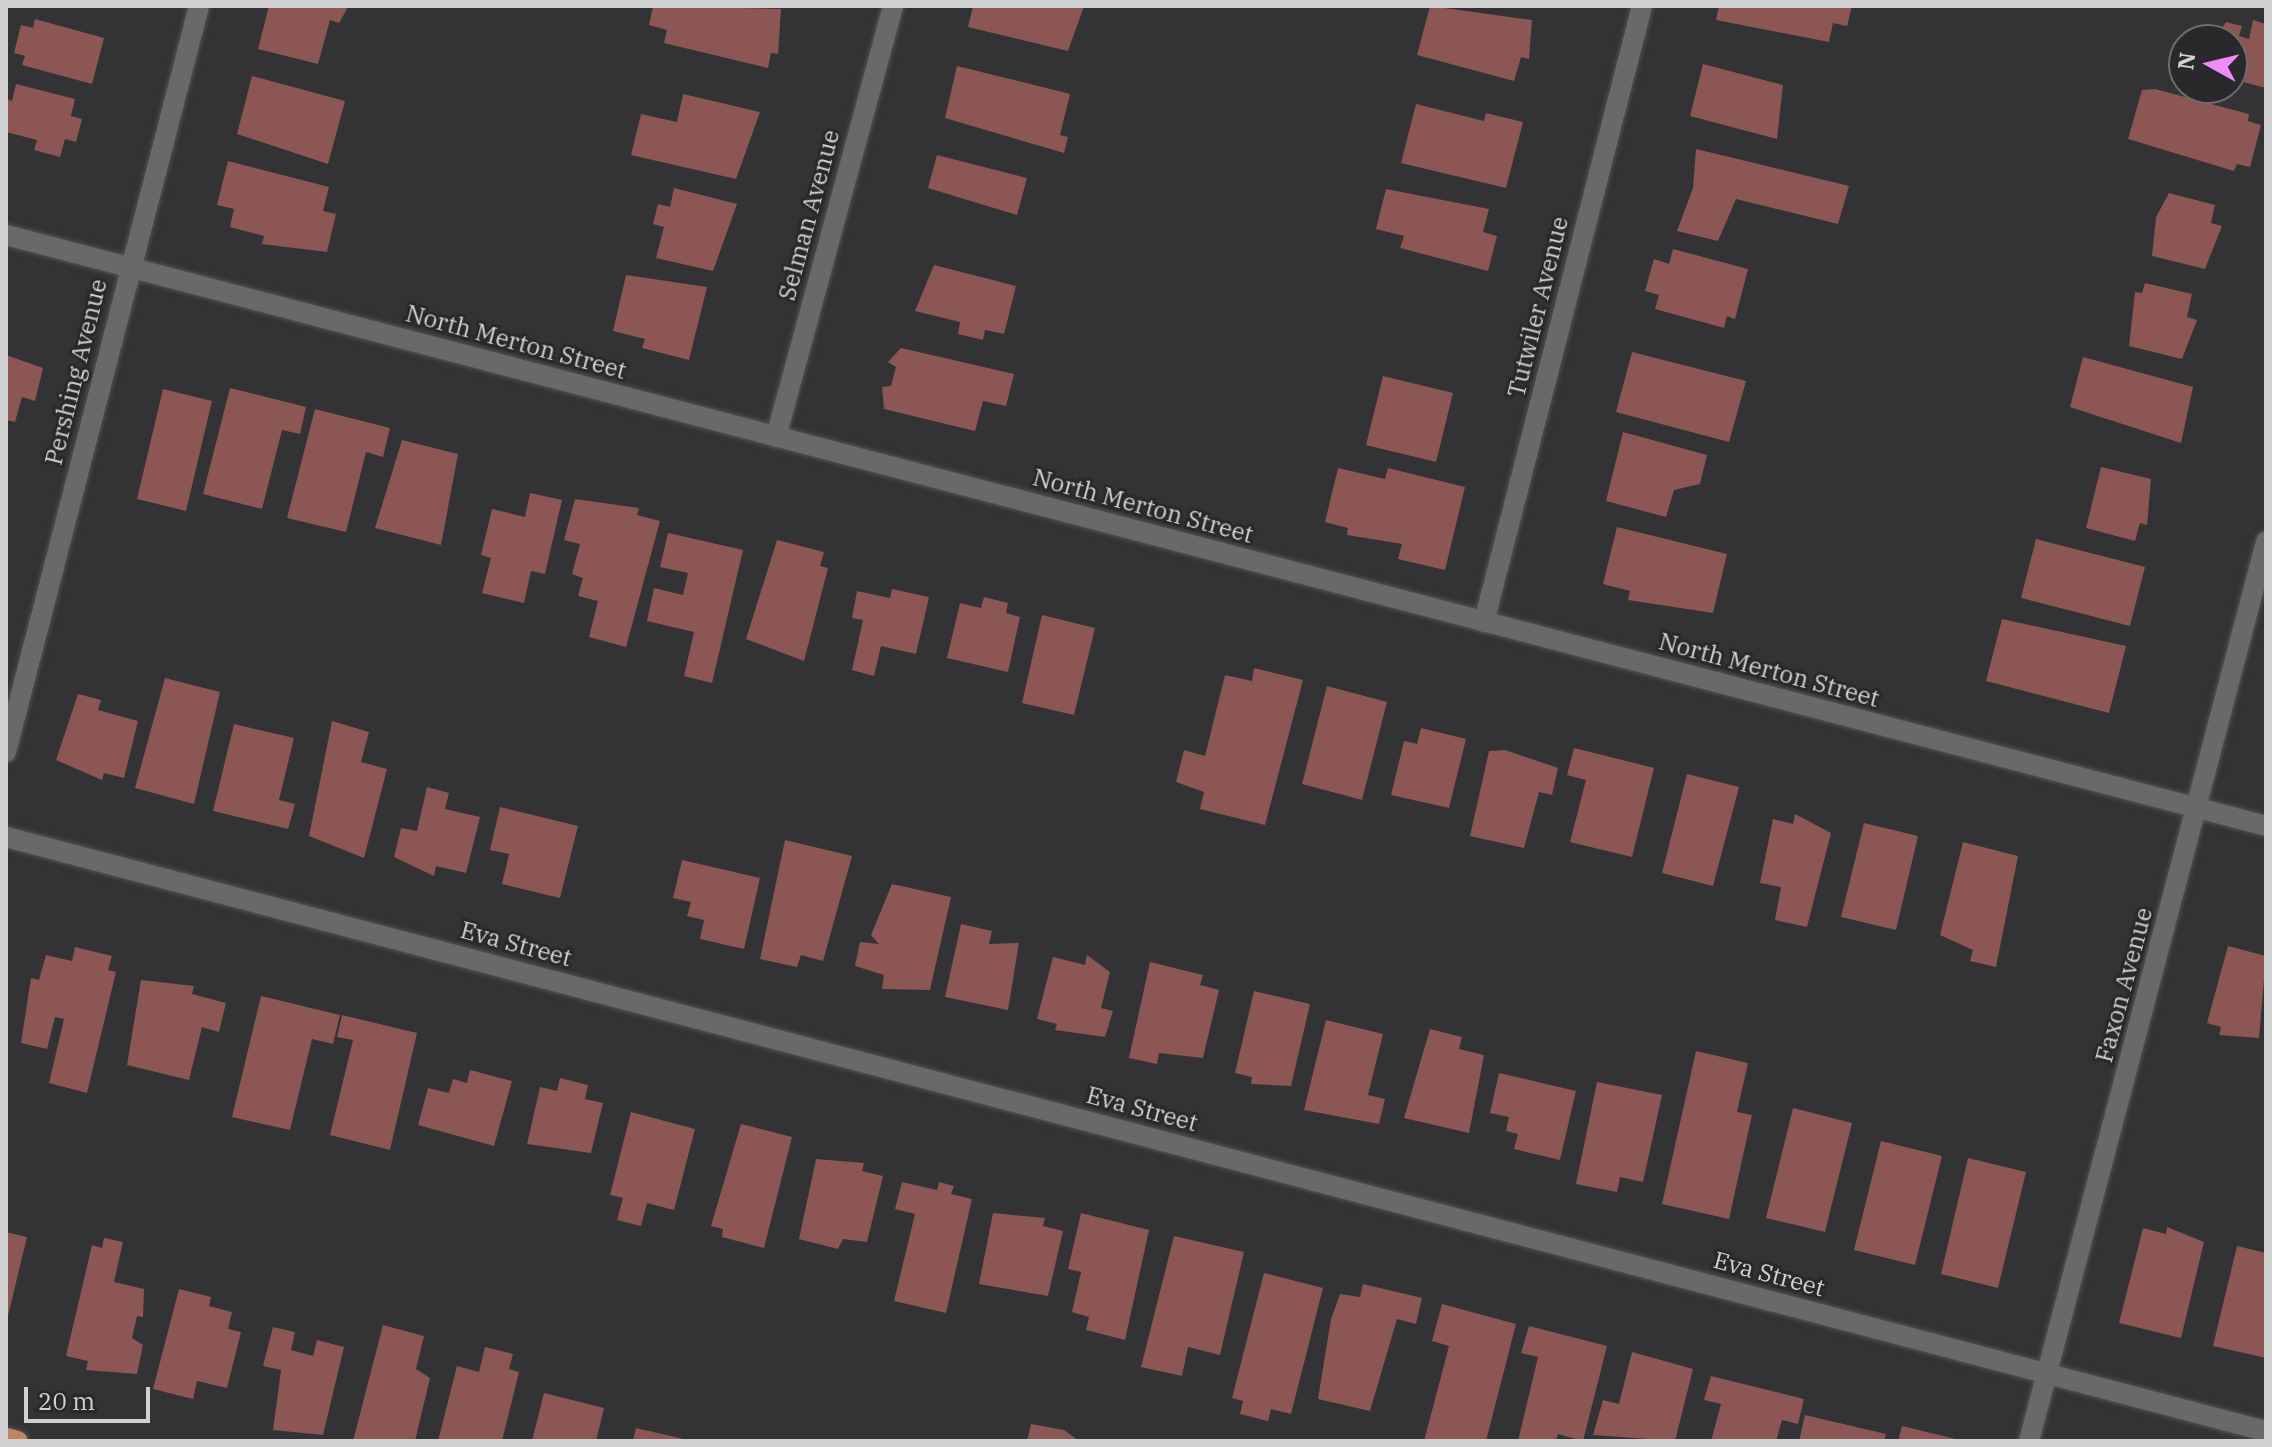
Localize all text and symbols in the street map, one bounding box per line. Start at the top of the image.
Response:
north arrow [2168,24,2248,104]
text: N [2170,50,2201,72]
street label: Selman Avenue [772,127,846,303]
street label: Tutwiler Avenue [1502,214,1574,400]
street label: Pershing Avenue [39,276,113,468]
street label: North Merton Street [403,299,629,385]
street label: North Merton Street [1030,463,1256,549]
street label: North Merton Street [1656,627,1882,713]
street label: Faxon Avenue [2090,904,2158,1066]
street label: Eva Street [457,915,575,973]
street label: Eva Street [1083,1080,1201,1138]
street label: Eva Street [1710,1245,1828,1303]
scale bar [28,1371,154,1421]
text: 20 m [38,1385,95,1417]

